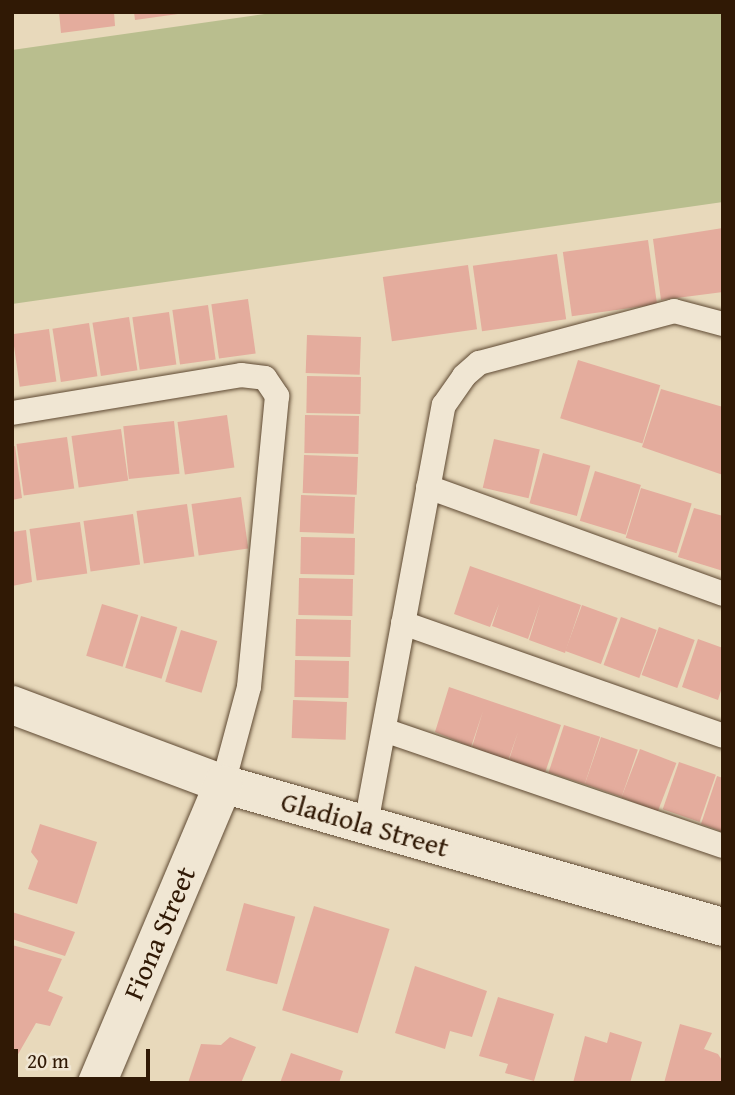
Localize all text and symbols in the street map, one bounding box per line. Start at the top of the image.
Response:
street label: Gladiola Street [277,784,453,864]
street label: Fiona Street [116,861,202,1005]
scale bar [18,1036,154,1080]
text: 20 m [27,1045,69,1076]

